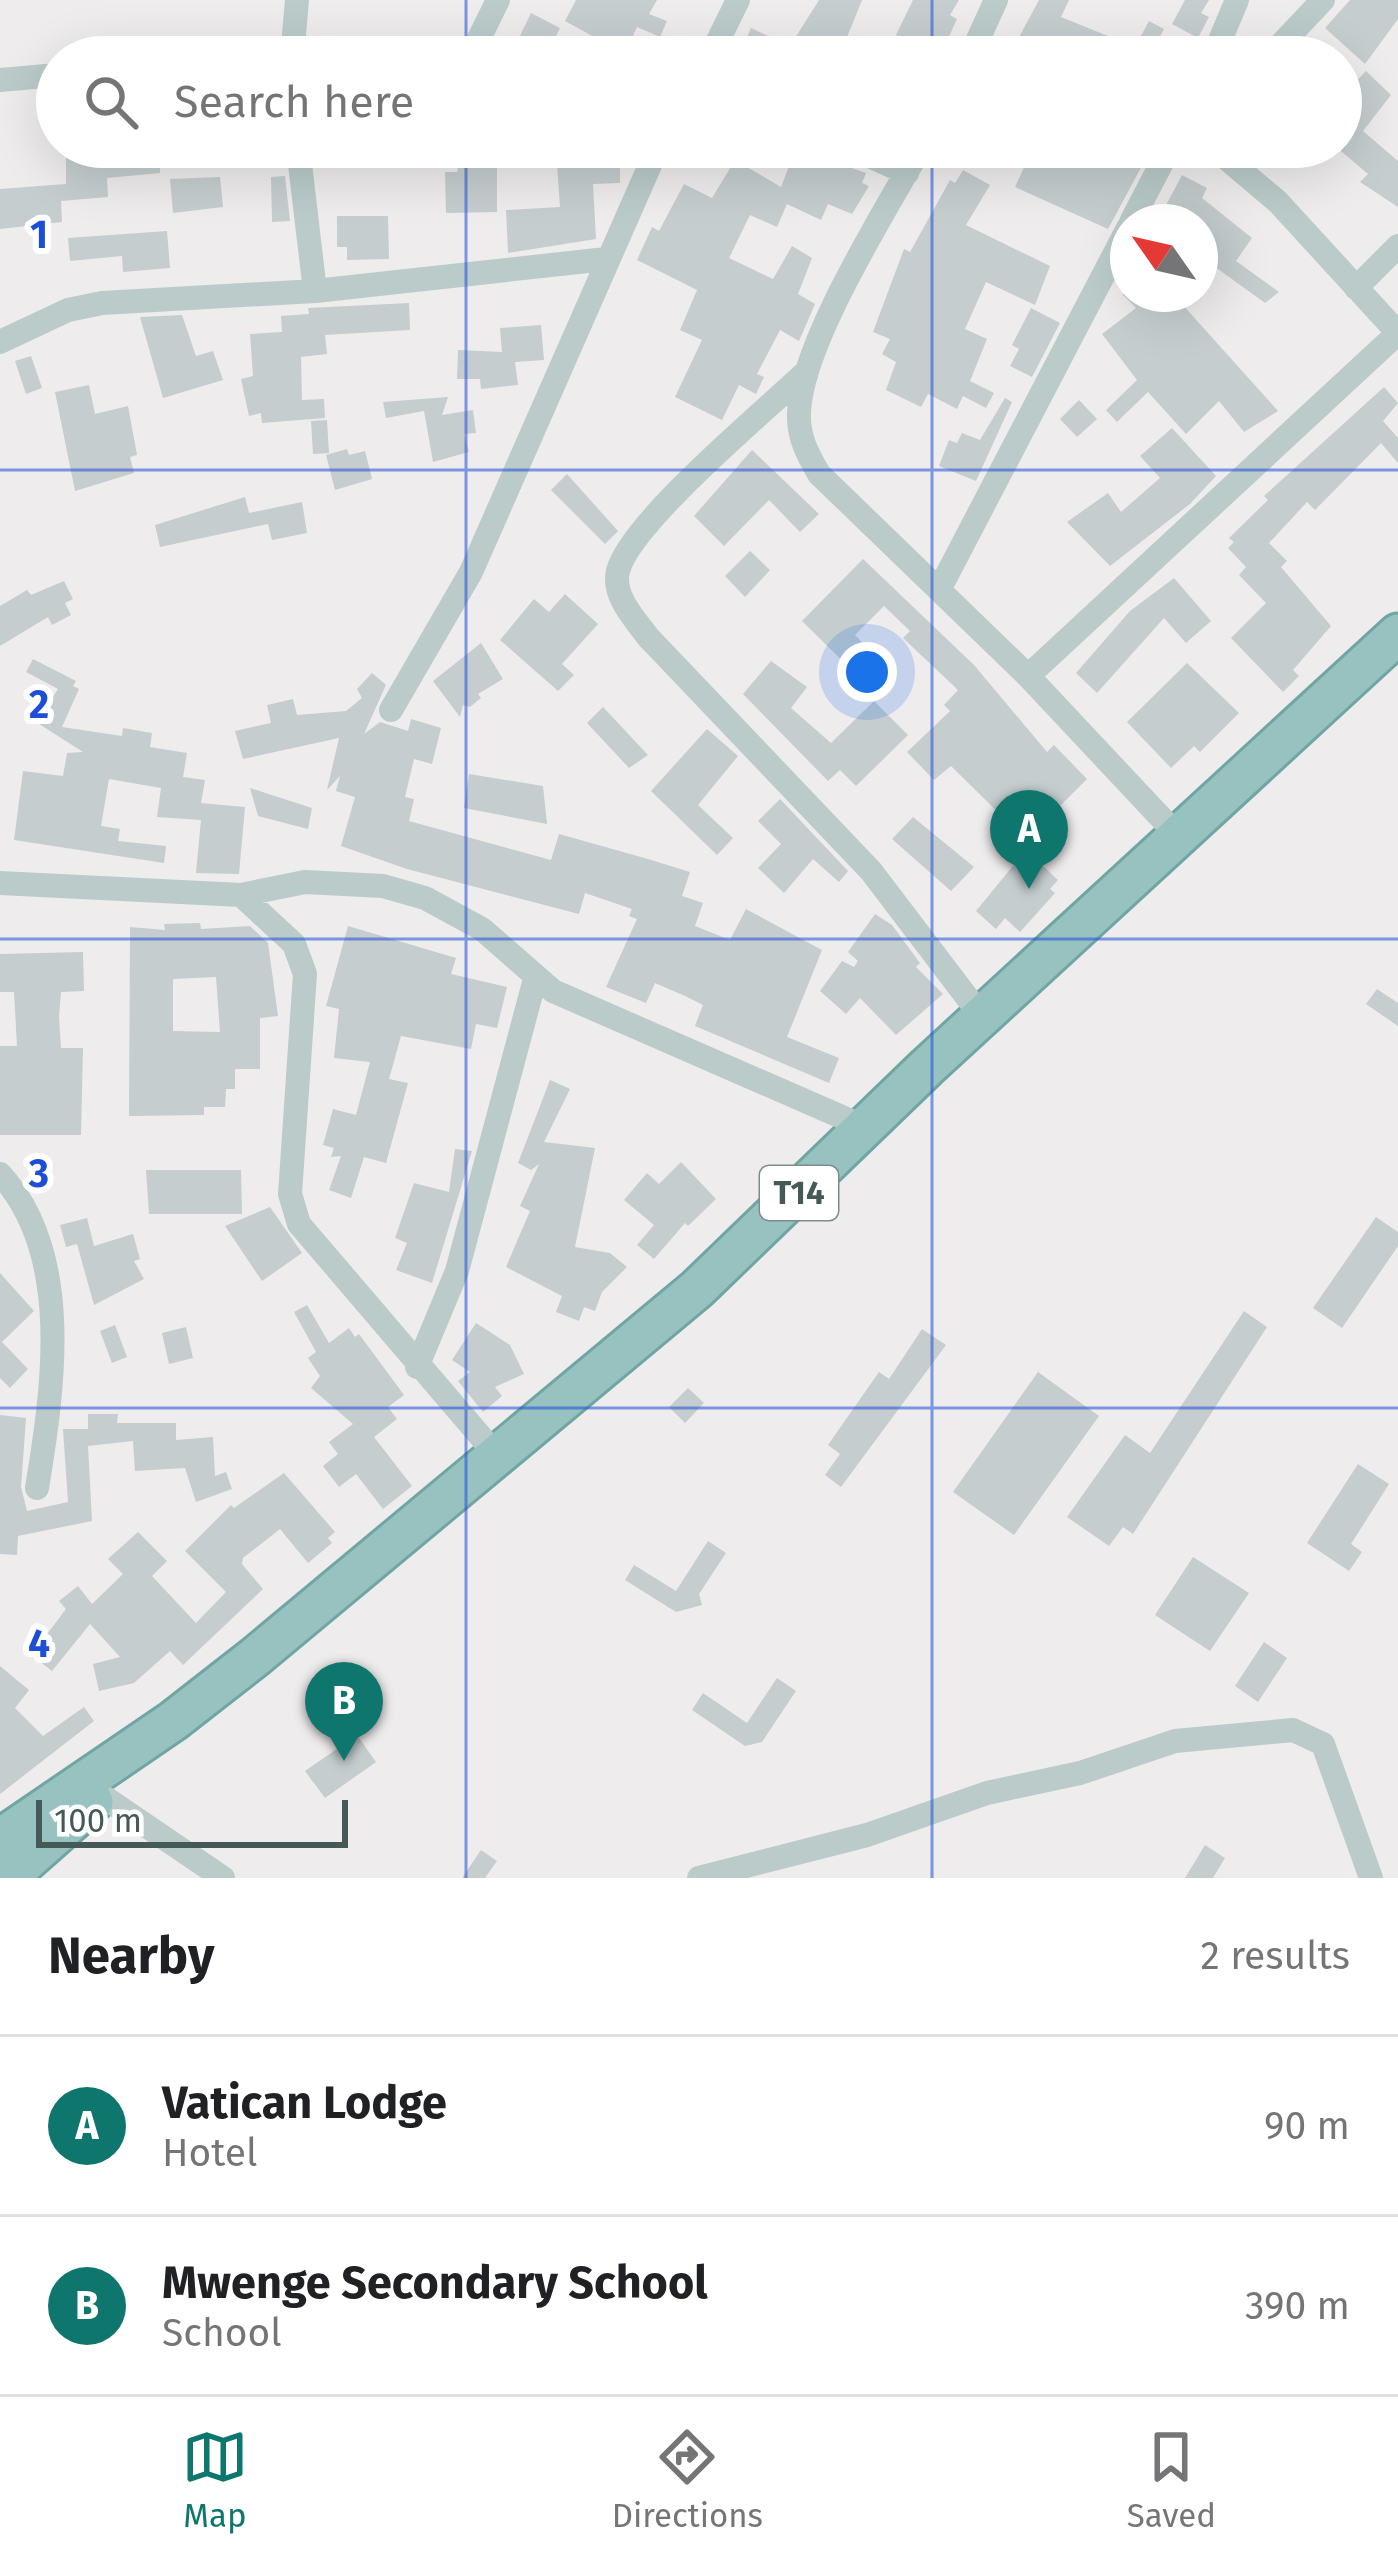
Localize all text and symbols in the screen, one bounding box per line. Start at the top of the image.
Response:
search box [36,36,1362,168]
icon: search [78,69,144,135]
text: Search here [174,75,414,129]
north arrow [1110,204,1218,312]
text: 1 [30,212,48,258]
your location [837,642,897,702]
text: 2 [29,682,49,728]
pin: A [990,790,1068,889]
text: 3 [28,1151,49,1197]
road number: T14 [760,1166,838,1220]
text: 4 [28,1621,50,1667]
pin: B [305,1662,383,1761]
scale bar [36,1794,348,1847]
text: 100 m [54,1801,142,1841]
text: Nearby [48,1925,214,1987]
text: 2 results [1201,1933,1350,1979]
text: Vatican Lodge [162,2076,447,2130]
text: A [75,2103,99,2149]
text: 90 m [1264,2103,1350,2149]
text: Hotel [162,2130,257,2176]
text: Mwenge Secondary School [162,2256,708,2310]
text: B [75,2283,99,2329]
text: 390 m [1245,2283,1350,2329]
text: School [162,2310,282,2356]
tab: Map [182,2424,248,2536]
tab: Directions [612,2424,763,2536]
tab: Saved [1127,2424,1216,2536]

